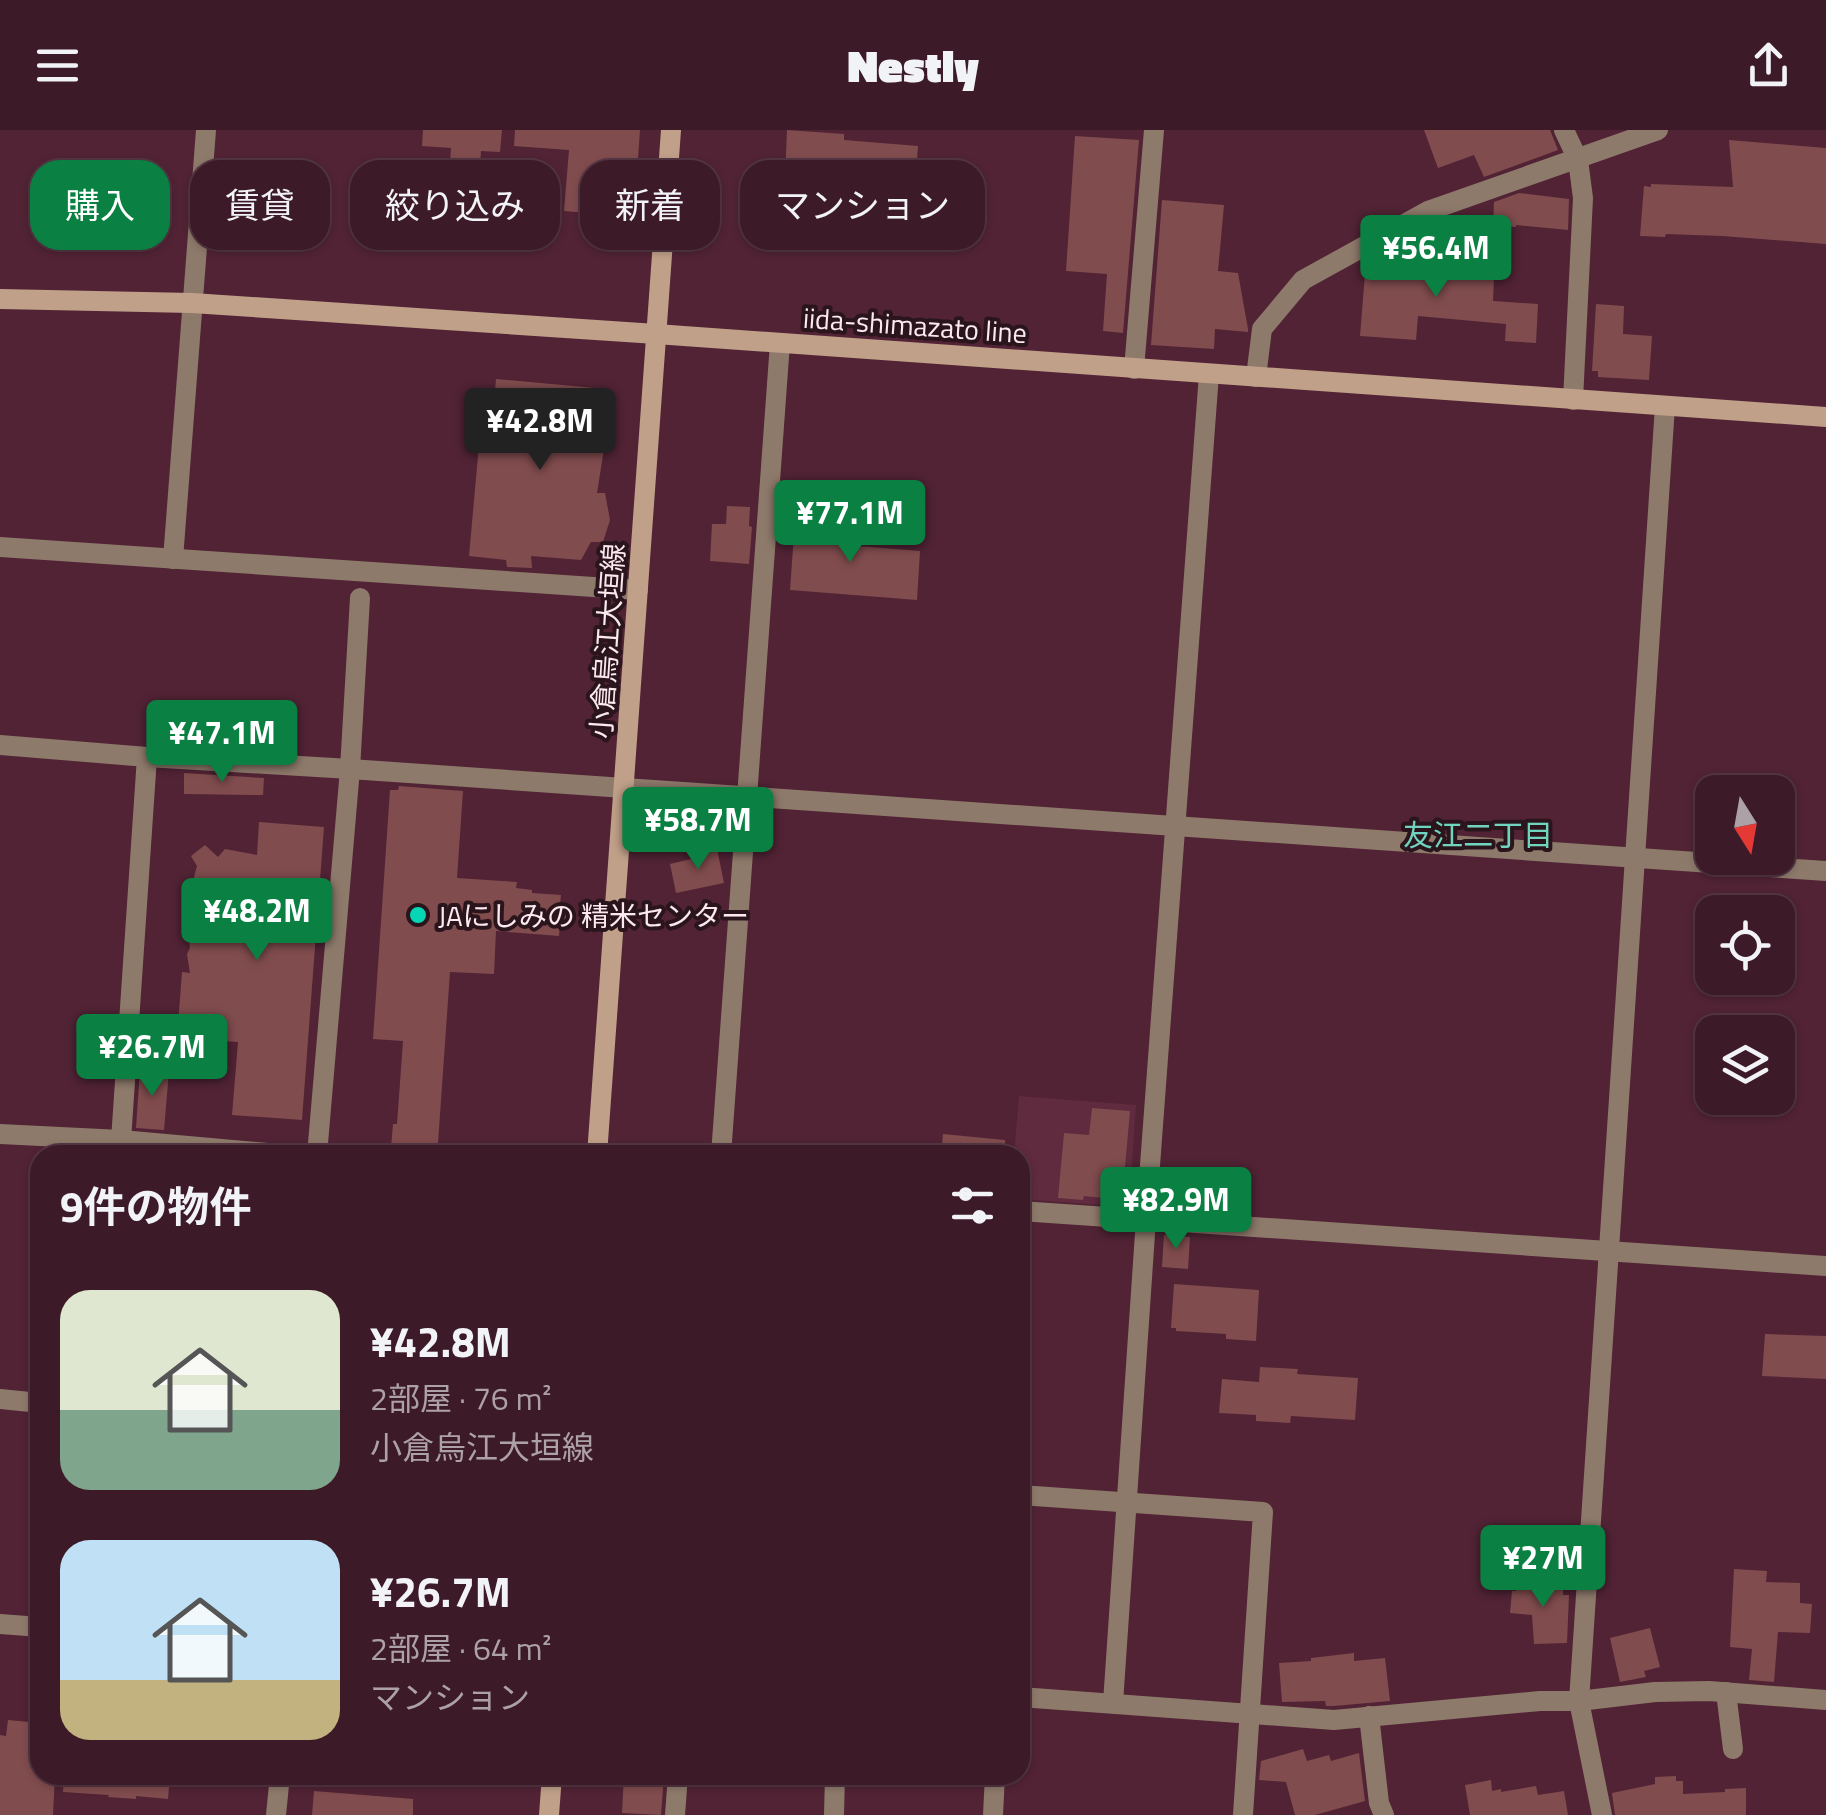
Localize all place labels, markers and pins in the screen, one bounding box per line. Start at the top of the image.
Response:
pin: ¥56.4M [1355,215,1517,300]
pin: ¥42.8M [459,388,621,473]
pin: ¥77.1M [769,480,931,565]
pin: ¥47.1M [141,700,303,785]
pin: ¥58.7M [617,787,779,872]
pin: ¥48.2M [176,878,338,963]
place label: JAにしみの 精米センター [438,894,749,937]
marker: JAにしみの 精米センター [407,904,429,926]
pin: ¥26.7M [71,1014,233,1099]
pin: ¥82.9M [1095,1167,1257,1252]
pin: ¥27M [1484,1525,1602,1610]

